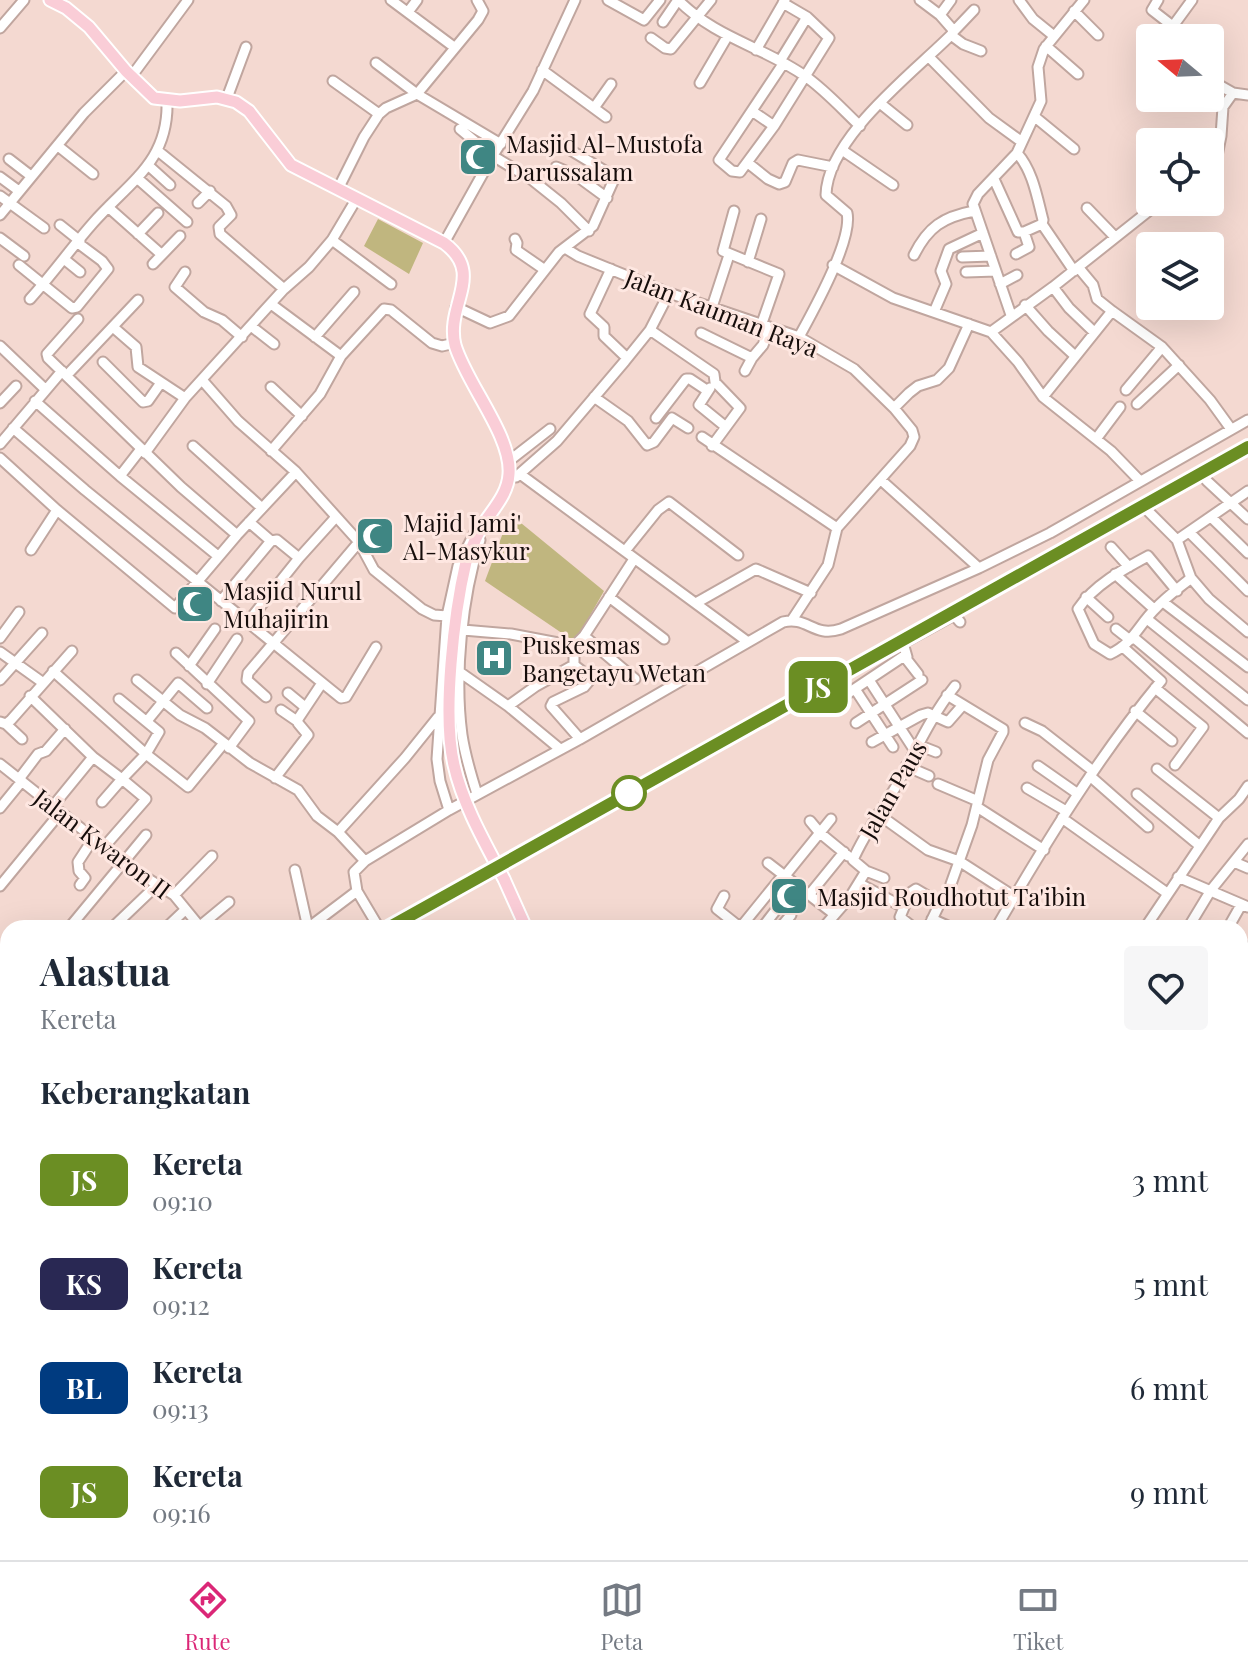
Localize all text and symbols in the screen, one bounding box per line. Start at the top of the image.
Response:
north arrow [1136,24,1224,112]
map controls [1136,24,1224,320]
place label: Masjid Al-Mustofa Darussalam [506,127,703,187]
button: locate [1136,128,1224,216]
mosque icon: Masjid Al-Mustofa Darussalam [457,136,499,178]
button: layers [1136,232,1224,320]
street label: Jalan Kauman Raya [620,260,823,364]
place label: Majid Jami' Al-Masykur [402,506,530,566]
mosque icon: Majid Jami' Al-Masykur [354,515,396,557]
place label: Masjid Nurul Muhajirin [223,574,362,634]
mosque icon: Masjid Nurul Muhajirin [174,583,216,625]
place label: Puskesmas Bangetayu Wetan [522,628,706,688]
hospital icon: Puskesmas Bangetayu Wetan [473,637,515,679]
line badge: JS [782,661,854,713]
text: JS [805,668,831,705]
street label: Jalan Paus [850,734,933,845]
unlabelled marker [612,776,646,810]
street label: Jalan Kwaron II [27,780,178,905]
mosque icon: Masjid Roudhotut Ta'ibin [768,875,810,917]
place label: Masjid Roudhotut Ta'ibin [817,880,1086,912]
text: Alastua [40,945,171,996]
button: heart [1124,946,1208,1030]
text: Kereta [40,1001,117,1036]
text: Keberangkatan [40,1072,250,1112]
text: Kereta [152,1143,243,1183]
text: 3 mnt [1132,1160,1208,1200]
text: JS [71,1161,97,1198]
text: 09:10 [152,1183,213,1218]
text: Kereta [152,1247,243,1287]
text: 5 mnt [1133,1264,1208,1304]
text: KS [66,1265,102,1302]
text: 09:12 [152,1287,210,1322]
text: Kereta [152,1351,243,1391]
text: 6 mnt [1130,1368,1208,1408]
text: BL [66,1369,102,1406]
text: 09:13 [152,1391,209,1426]
text: Kereta [152,1455,243,1495]
text: 9 mnt [1130,1472,1208,1512]
text: JS [71,1473,97,1510]
text: 09:16 [152,1495,211,1530]
tab: Rute [185,1578,231,1656]
tab: Peta [600,1578,644,1656]
tab: Tiket [1013,1578,1063,1656]

